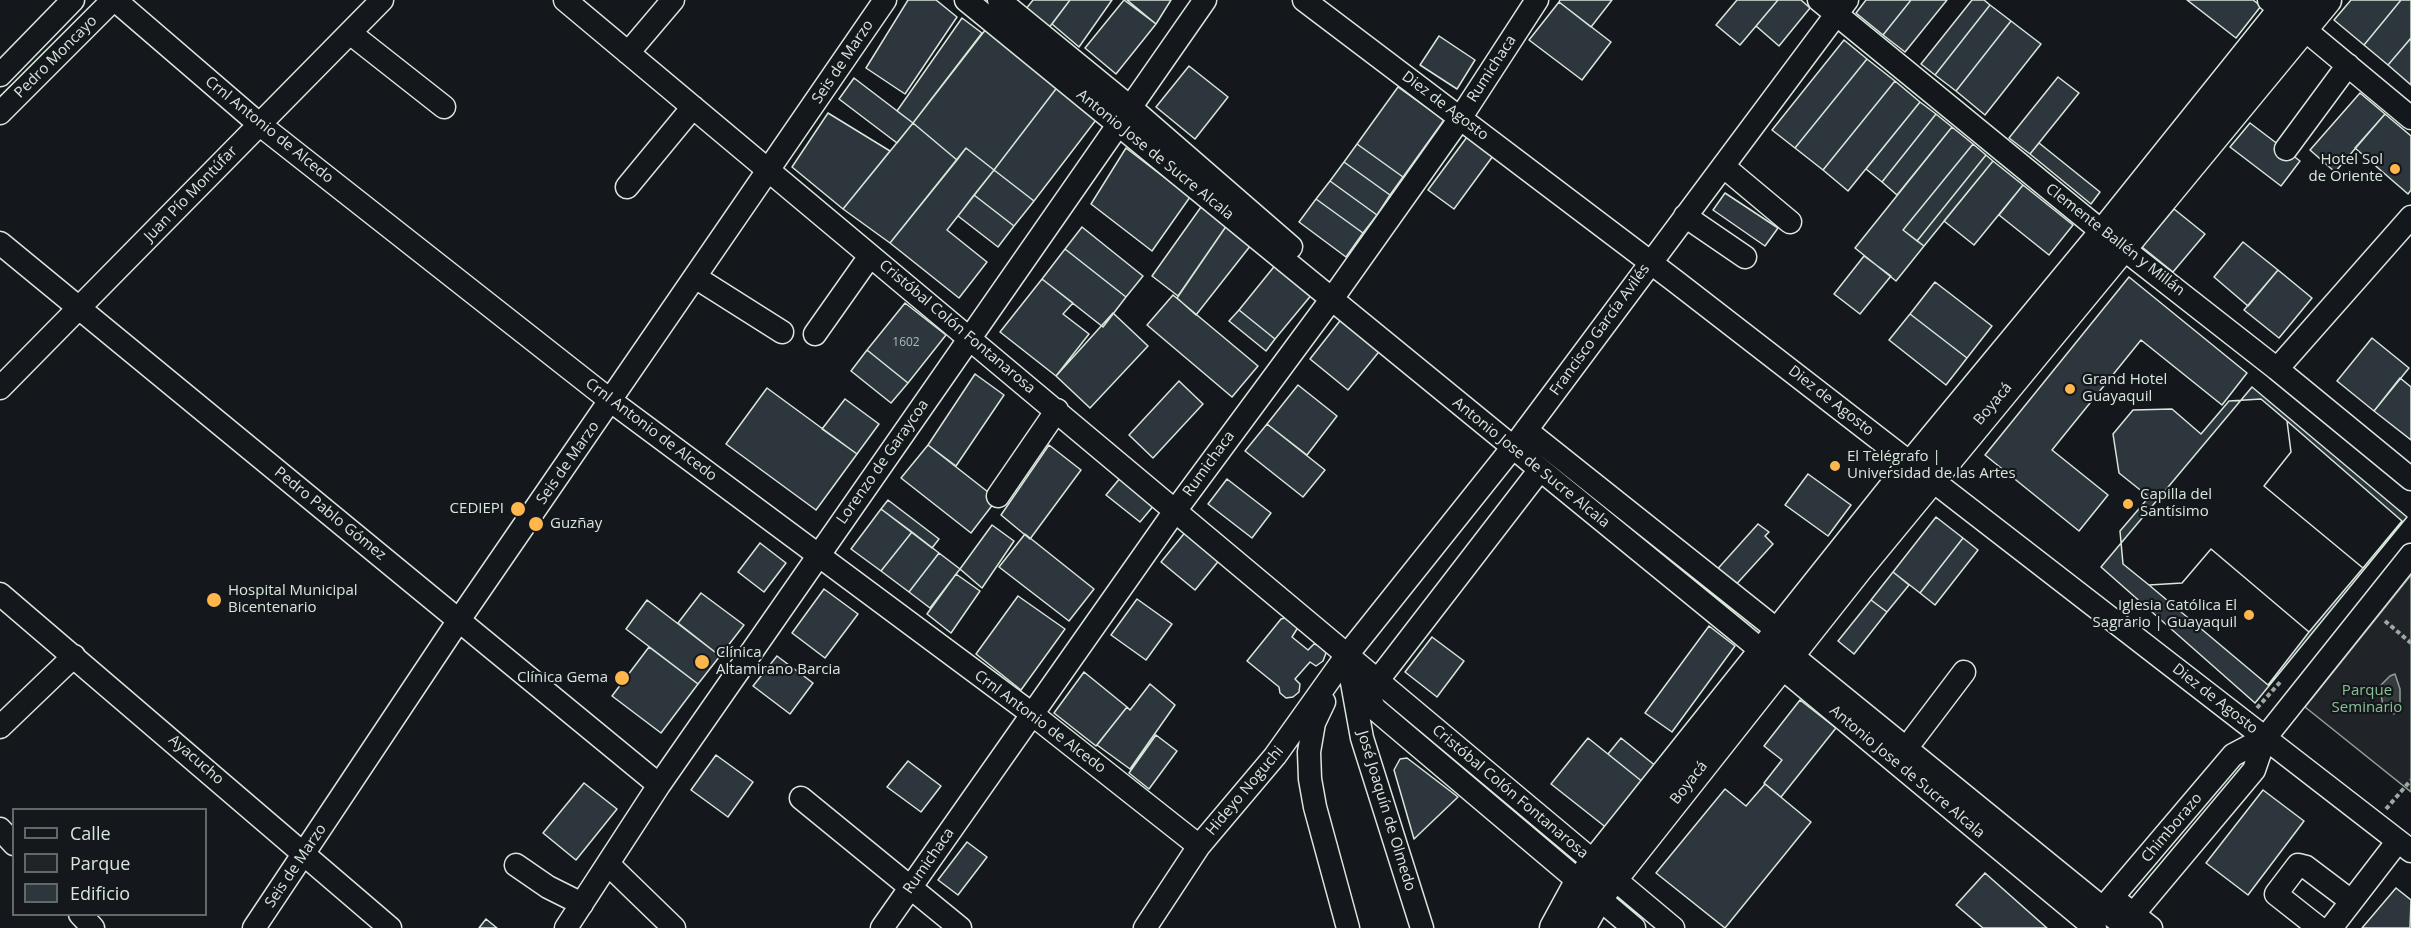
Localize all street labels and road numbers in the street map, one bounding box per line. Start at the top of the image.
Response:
street label: Pedro Moncayo [11,12,101,102]
street label: Seis de Marzo [808,17,878,107]
street label: Rumichaca [1464,32,1520,106]
street label: Diez de Agosto [1398,68,1492,144]
street label: Crnl Antonio de Alcedo [201,73,337,187]
street label: Antonio Jose de Sucre Alcala [1073,86,1237,224]
street label: Juan Pío Montúfar [141,142,241,246]
street label: Clemente Ballén y Millán [2042,180,2188,300]
street label: Cristóbal Colón Fontanarosa [875,256,1039,398]
street label: Francisco García Avilés [1546,261,1654,399]
street label: Diez de Agosto [1785,362,1877,440]
street label: Crnl Antonio de Alcedo [582,375,720,485]
street label: Boyacá [1970,379,2016,429]
street label: Antonio Jose de Sucre Alcala [1449,394,1613,532]
street label: Lorenzo de Garaycoa [833,396,933,528]
street label: Seis de Marzo [533,418,603,508]
street label: Rumichaca [1179,428,1239,500]
street label: Pedro Pablo Gómez [271,464,389,564]
street label: Diez de Agosto [2169,660,2261,738]
street label: Crnl Antonio de Alcedo [971,667,1109,777]
street label: Antonio Jose de Sucre Alcala [1826,702,1988,842]
street label: Cristóbal Colón Fontanarosa [1428,721,1592,863]
street label: José Joaquín de Olmedo [1353,729,1419,893]
street label: Ayacucho [165,731,227,789]
street label: Hideyo Noguchi [1203,743,1287,839]
street label: Boyacá [1666,758,1712,808]
street label: Chimborazo [2138,790,2206,866]
street label: Seis de Marzo [261,821,331,911]
street label: Rumichaca [900,825,958,897]

